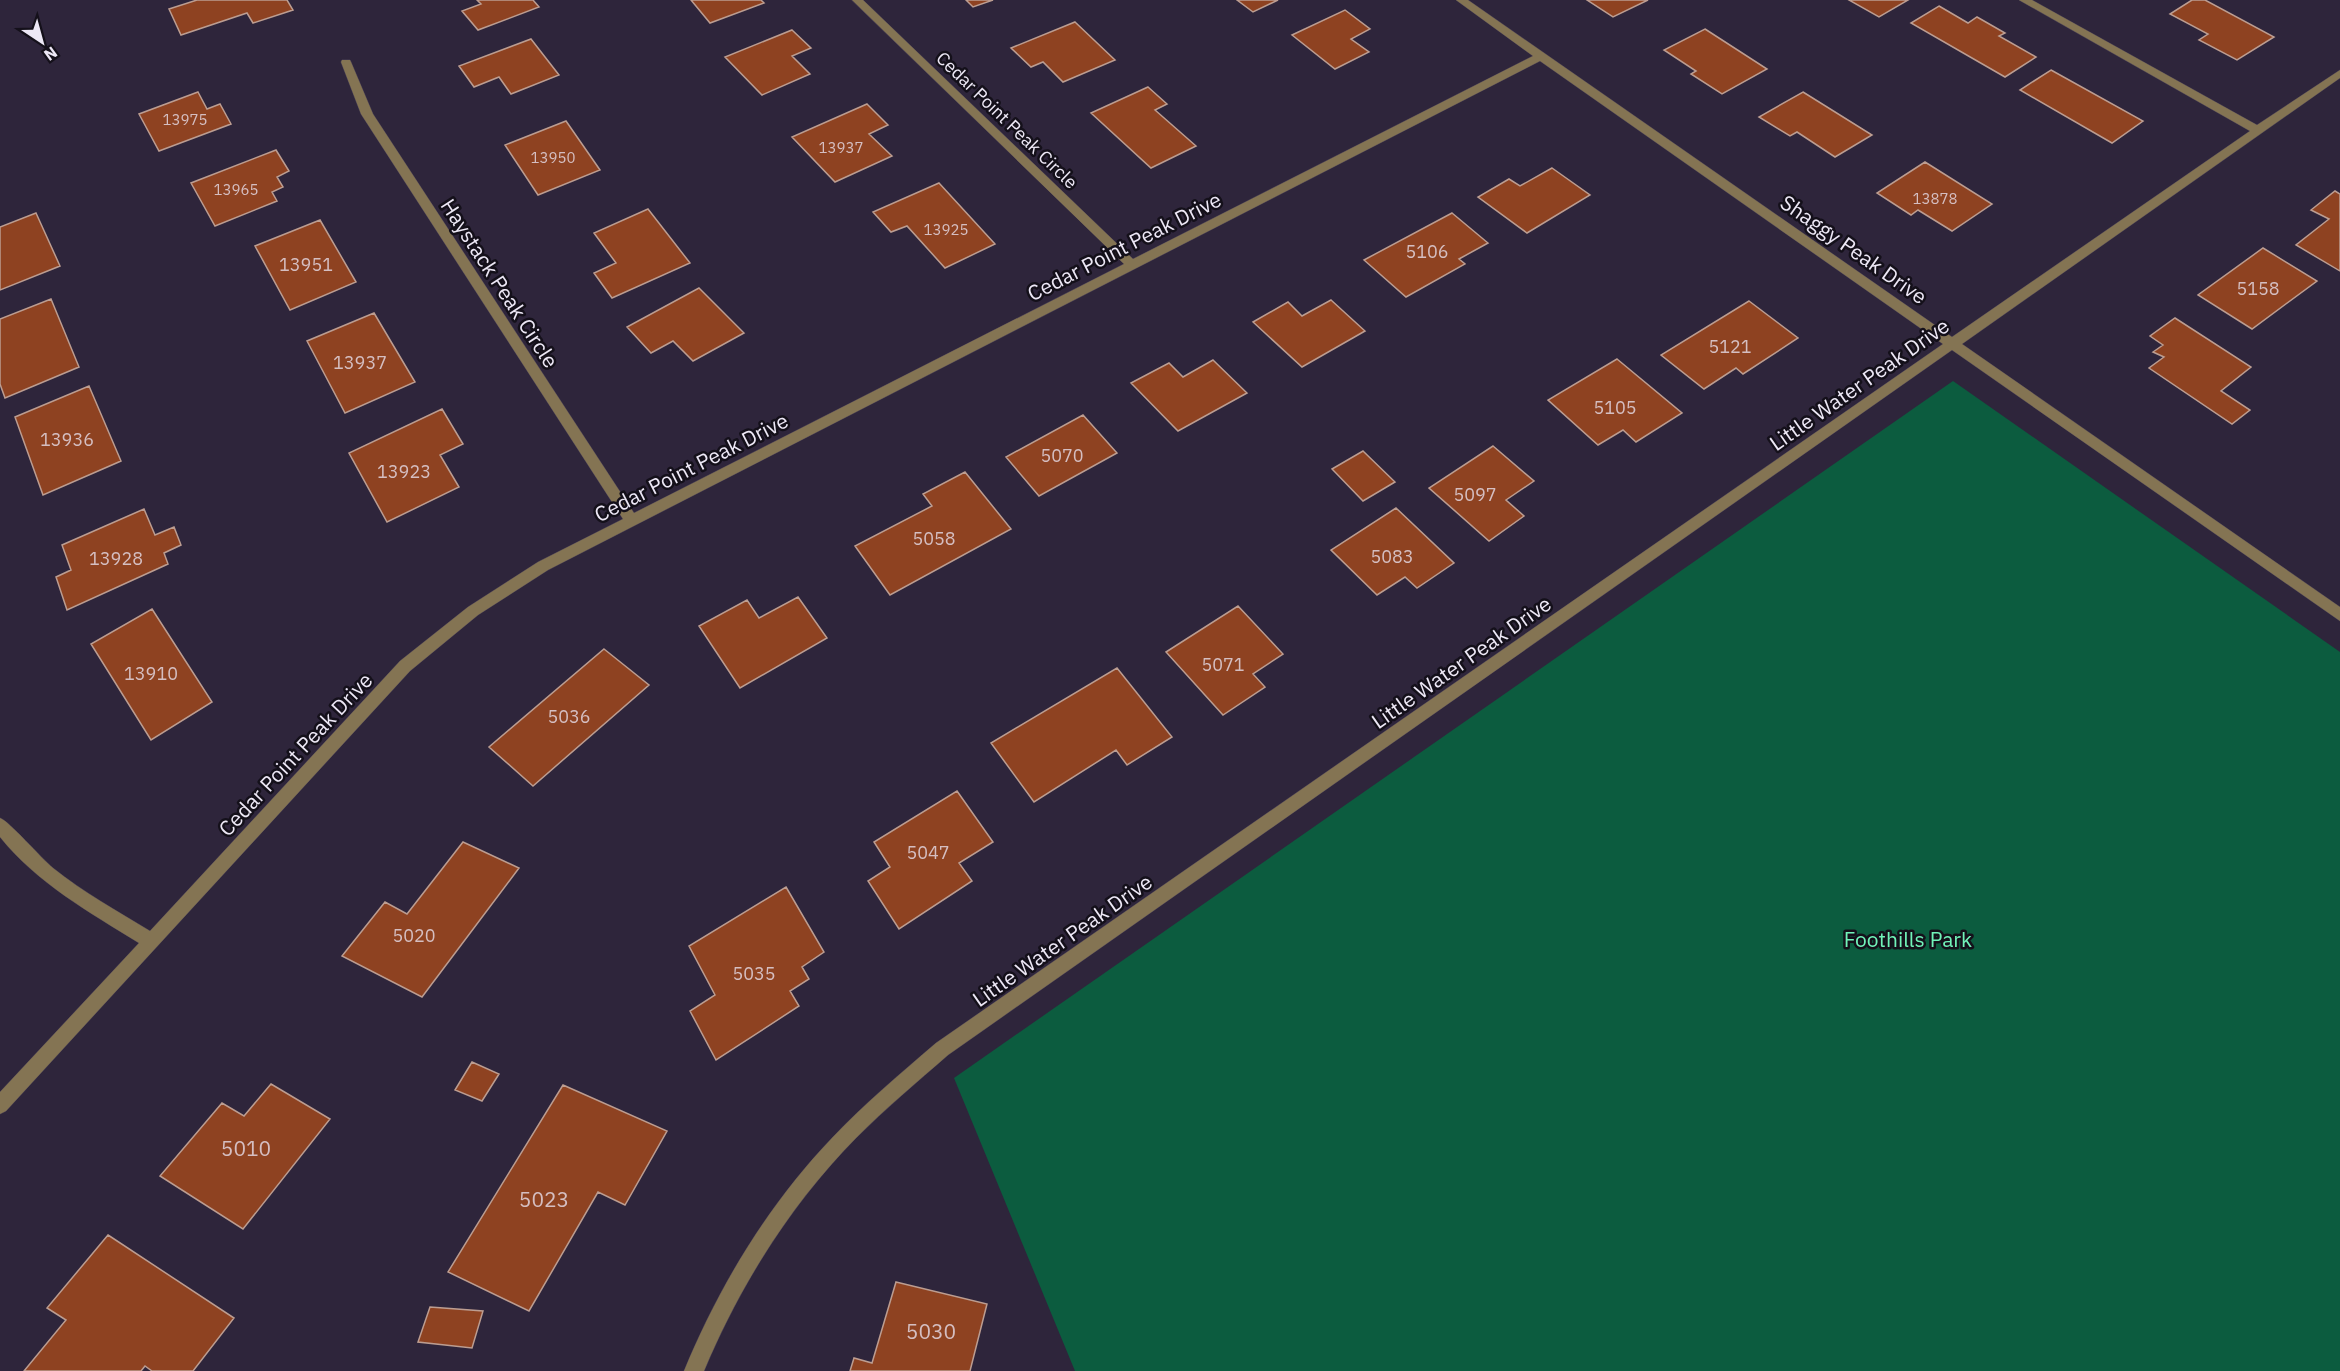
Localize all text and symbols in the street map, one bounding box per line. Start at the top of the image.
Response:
north arrow [12,12,72,72]
text: N [40,43,61,66]
street label: Cedar Point Peak Circle [932,47,1083,194]
house number: 13975 [162,110,208,129]
house number: 13937 [818,138,864,157]
house number: 13950 [530,148,576,167]
house number: 13965 [213,180,259,199]
street label: Cedar Point Peak Drive [1022,185,1226,307]
street label: Shaggy Peak Drive [1775,188,1933,310]
house number: 13878 [1912,189,1958,208]
street label: Haystack Peak Circle [435,193,565,373]
house number: 13925 [923,220,969,239]
house number: 5106 [1405,240,1449,263]
house number: 13951 [279,253,333,276]
house number: 5158 [2236,277,2280,300]
street label: Little Water Peak Drive [1764,311,1954,457]
house number: 5121 [1708,335,1752,358]
house number: 13937 [333,351,387,374]
house number: 5105 [1593,396,1637,419]
street label: Cedar Point Peak Drive [589,406,793,528]
house number: 13936 [40,428,94,451]
house number: 5070 [1040,444,1084,467]
house number: 13923 [377,460,431,483]
house number: 5097 [1453,483,1497,506]
house number: 5058 [912,527,956,550]
house number: 5083 [1370,545,1414,568]
house number: 13928 [89,547,143,570]
street label: Little Water Peak Drive [1366,589,1556,735]
house number: 5071 [1201,653,1245,676]
house number: 13910 [124,662,178,685]
street label: Cedar Point Peak Drive [212,666,378,842]
house number: 5036 [547,705,591,728]
house number: 5047 [906,841,950,864]
street label: Little Water Peak Drive [967,867,1157,1013]
house number: 5020 [392,924,436,947]
park label: Foothills Park [1844,925,1972,953]
house number: 5035 [732,962,776,985]
house number: 5010 [221,1134,271,1162]
house number: 5023 [519,1185,569,1213]
house number: 5030 [906,1317,956,1345]

